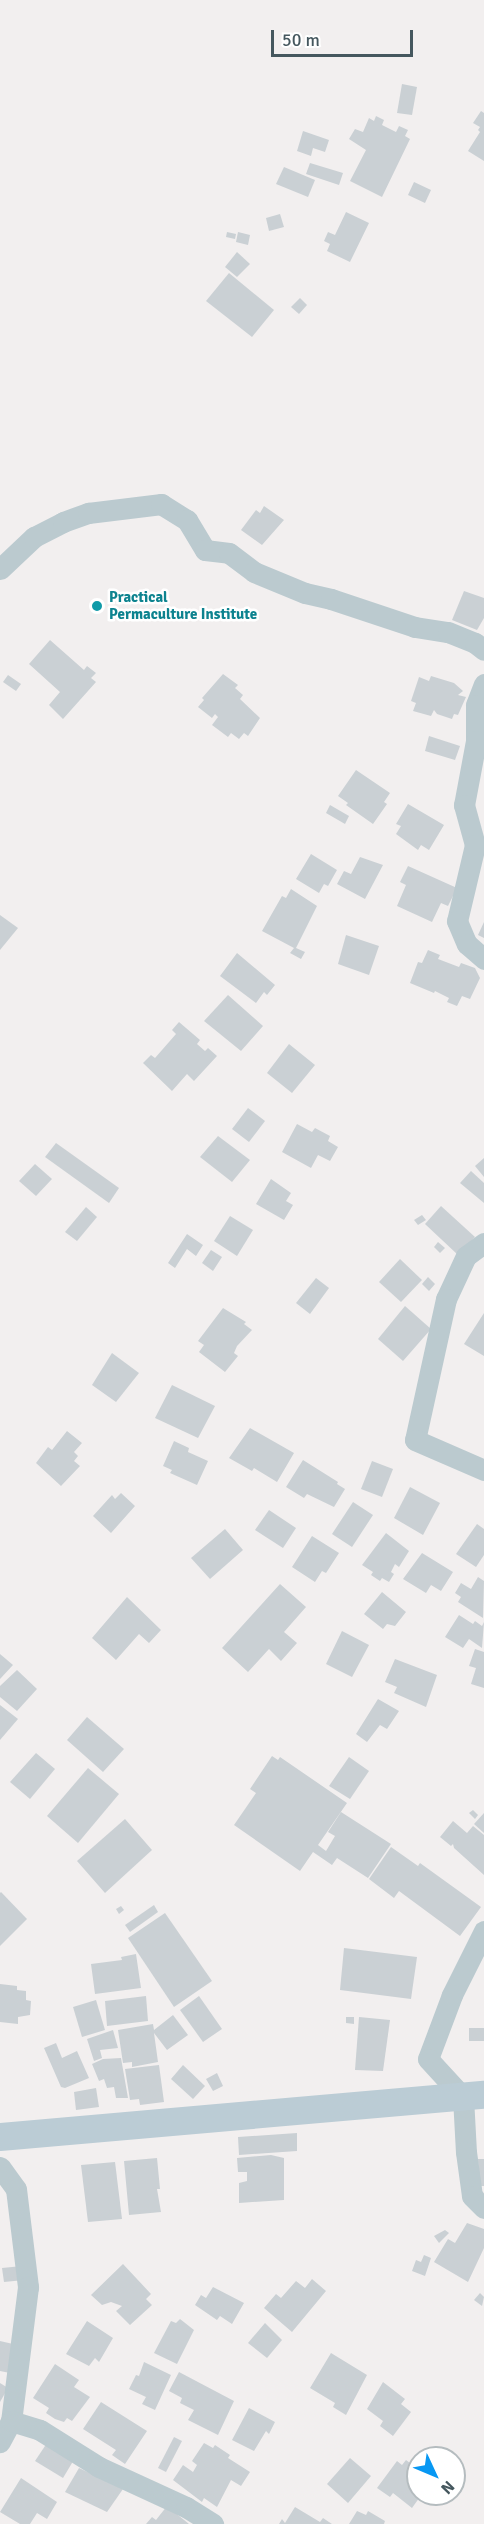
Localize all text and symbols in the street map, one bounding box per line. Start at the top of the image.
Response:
scale bar [274,18,416,56]
text: 50 m [282,29,320,51]
place label: Practical Permaculture Institute [109,588,257,623]
marker: Practical Permaculture Institute [90,599,104,613]
north arrow [406,2446,466,2506]
text: N [436,2476,459,2498]

